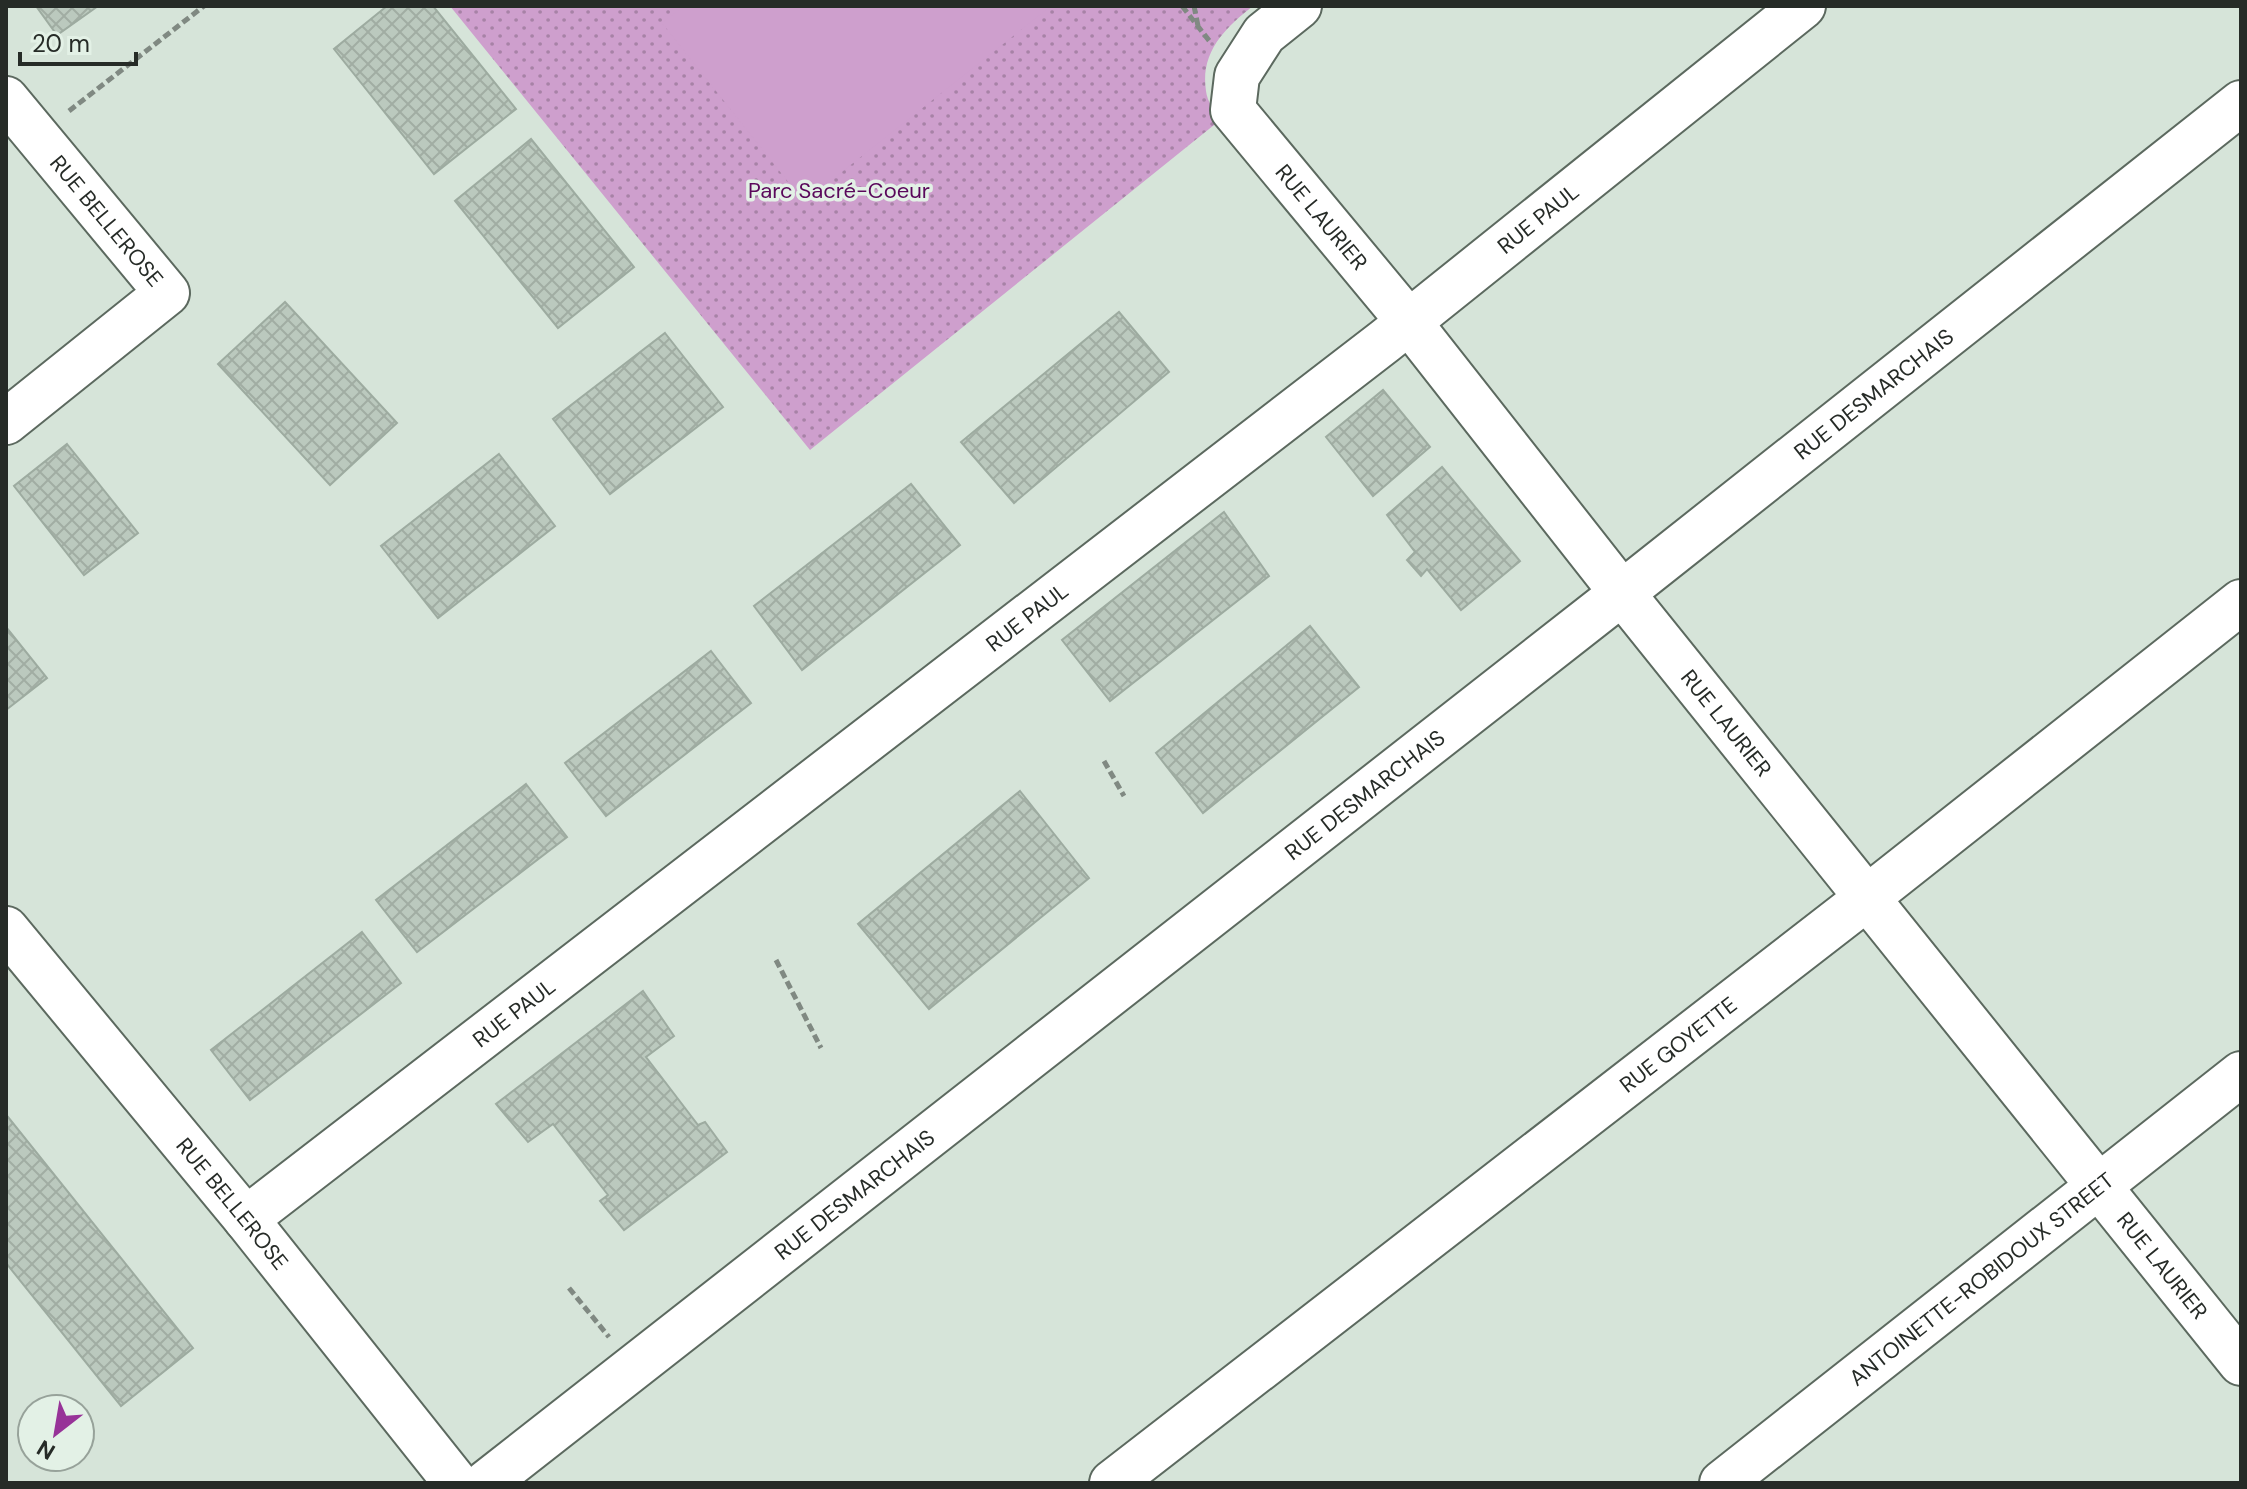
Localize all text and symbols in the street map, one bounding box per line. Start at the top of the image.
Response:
scale bar [20,16,136,66]
text: 20 m [32,28,90,59]
street label: RUE BELLEROSE [44,149,170,292]
street label: RUE LAURIER [1269,158,1374,276]
park label: Parc Sacré-Coeur [748,176,930,205]
street label: RUE PAUL [1491,177,1585,260]
street label: RUE DESMARCHAIS [1788,322,1959,466]
street label: RUE PAUL [980,576,1074,658]
street label: RUE LAURIER [1675,663,1778,783]
street label: RUE DESMARCHAIS [1279,723,1450,866]
street label: RUE PAUL [467,972,561,1054]
street label: RUE GOYETTE [1613,990,1742,1099]
street label: RUE DESMARCHAIS [768,1123,940,1266]
street label: RUE BELLEROSE [170,1131,295,1276]
street label: ANTOINETTE-ROBIDOUX STREET [1843,1165,2120,1392]
street label: RUE LAURIER [2111,1206,2214,1325]
north arrow [16,1393,96,1473]
text: N [32,1433,60,1466]

